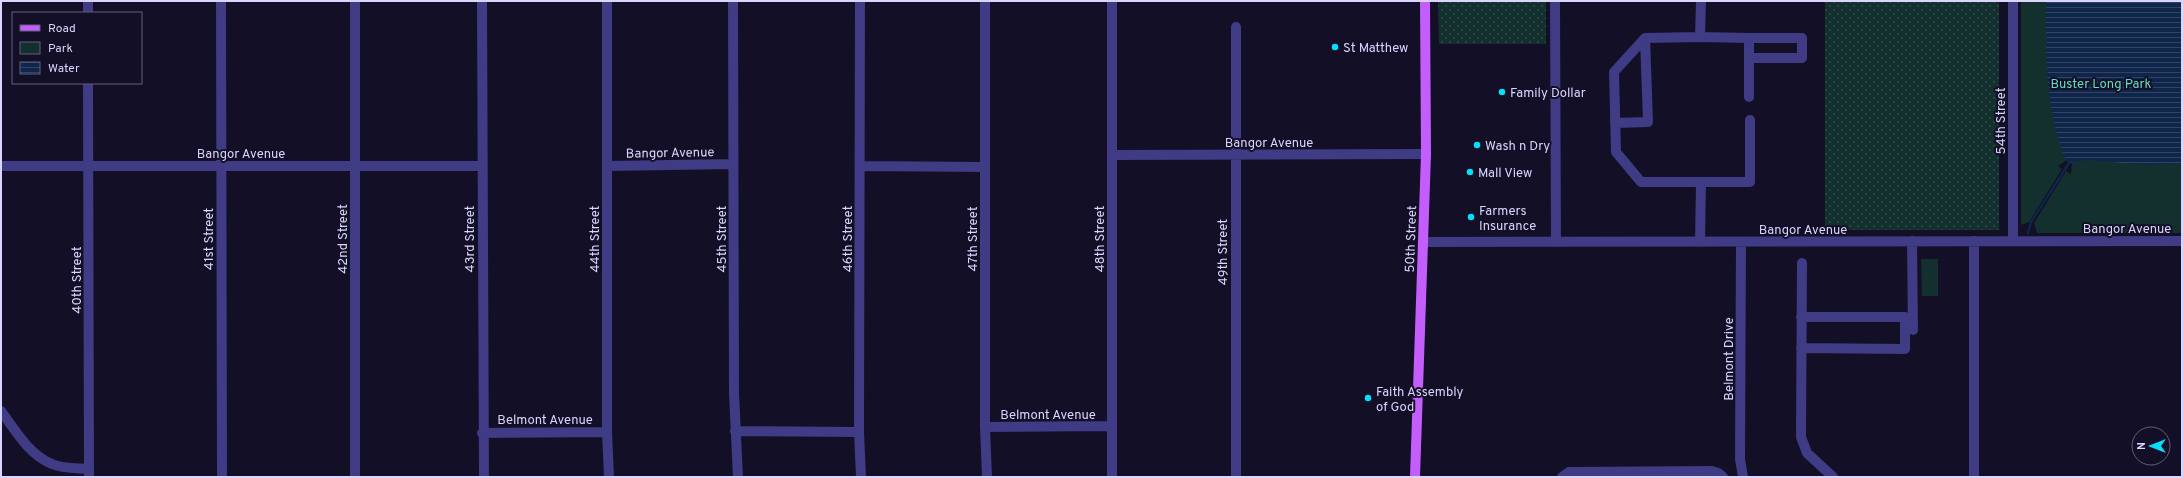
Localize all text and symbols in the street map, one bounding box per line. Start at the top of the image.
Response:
legend [12,12,142,84]
text: Road [48,21,76,37]
text: Park [48,41,73,57]
place label: St Matthew [1343,41,1408,57]
marker: St Matthew [1330,42,1340,52]
text: Water [48,61,80,77]
park label: Buster Long Park [2050,77,2152,93]
place label: Family Dollar [1510,86,1586,102]
marker: Family Dollar [1497,87,1507,97]
street label: 54th Street [1994,87,2010,155]
street label: Bangor Avenue [1225,136,1313,152]
place label: Wash n Dry [1485,139,1550,155]
marker: Wash n Dry [1472,140,1482,150]
street label: Bangor Avenue [626,145,715,163]
street label: Bangor Avenue [197,147,285,163]
place label: Mall View [1478,166,1532,182]
marker: Mall View [1465,167,1475,177]
street label: 42nd Street [336,204,352,274]
place label: Farmers Insurance [1479,204,1536,235]
street label: 44th Street [588,205,604,272]
street label: 45th Street [715,205,731,272]
street label: 50th Street [1403,205,1421,273]
street label: 43rd Street [463,206,479,272]
street label: 46th Street [841,206,857,272]
street label: 47th Street [966,206,982,272]
street label: 48th Street [1093,206,1109,272]
street label: 41st Street [202,208,218,270]
marker: Farmers Insurance [1466,212,1476,222]
street label: 49th Street [1216,219,1232,285]
street label: Bangor Avenue [2083,222,2171,238]
street label: Bangor Avenue [1759,223,1847,239]
street label: 40th Street [70,246,86,314]
street label: Belmont Drive [1722,317,1738,401]
place label: Faith Assembly of God [1376,385,1464,416]
marker: Faith Assembly of God [1363,393,1373,403]
street label: Belmont Avenue [1000,408,1096,424]
street label: Belmont Avenue [497,413,593,429]
north arrow [2131,426,2171,466]
text: N [2135,442,2149,450]

